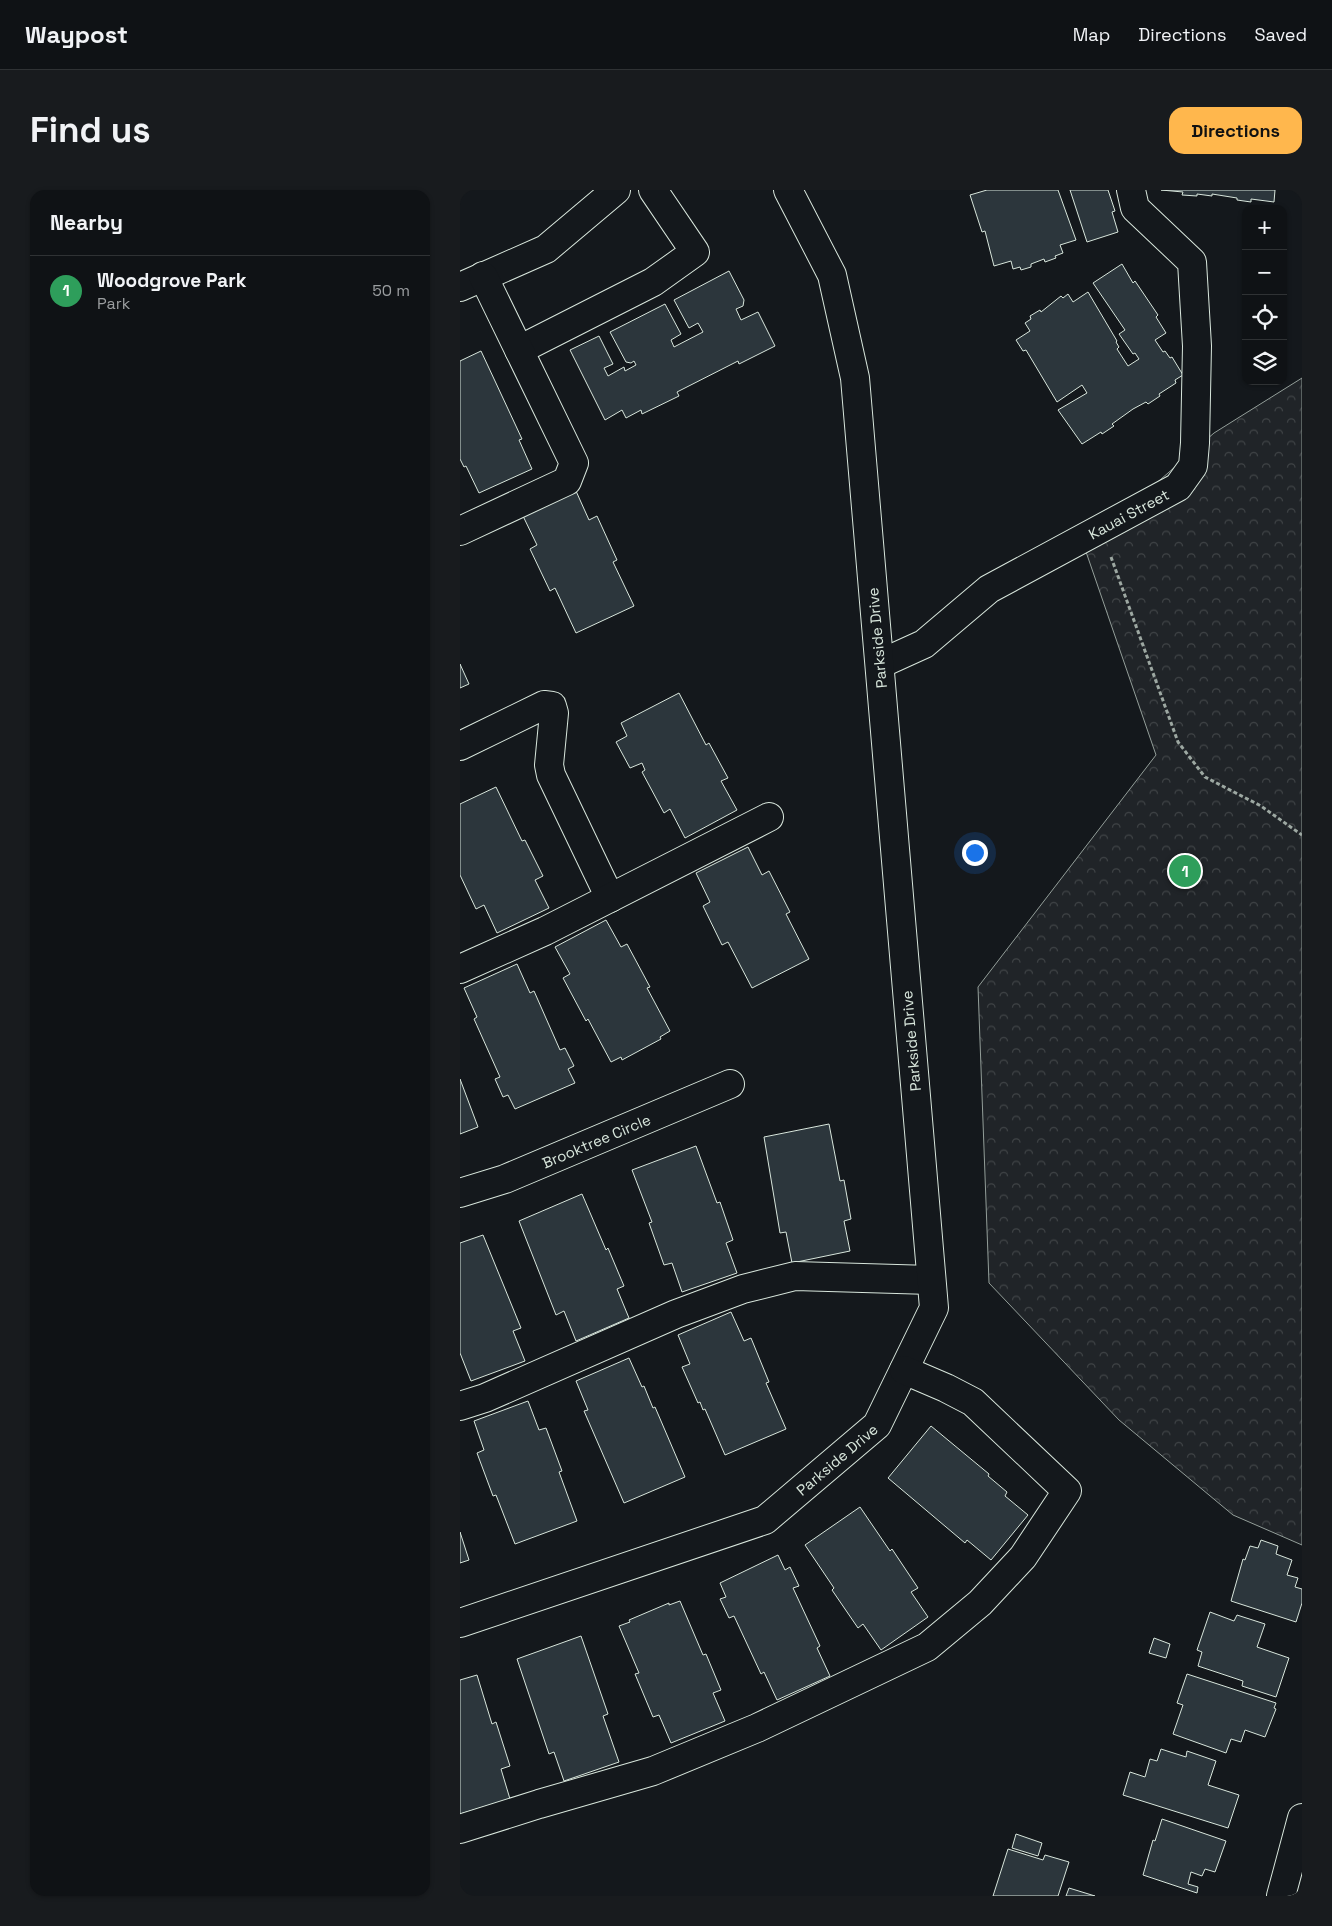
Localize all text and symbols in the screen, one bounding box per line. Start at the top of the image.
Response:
text: Waypost [25,19,128,50]
text: Map [1073,23,1110,46]
text: Directions [1138,23,1227,46]
text: Saved [1255,23,1307,46]
button: Directions [1169,107,1302,154]
text: Find us [30,108,151,152]
map controls [1242,205,1287,385]
button: + [1242,205,1287,250]
text: Nearby [50,209,123,236]
button: − [1242,250,1287,295]
text: Woodgrove Park [97,268,246,293]
text: 1 [62,280,70,301]
text: 50 m [372,280,410,301]
text: Park [97,293,130,314]
button: locate [1242,295,1287,340]
button: layers [1242,340,1287,385]
street label: Kauai Street [1085,484,1172,543]
street label: Parkside Drive [863,587,891,689]
your location [962,840,988,866]
pin: 1 [1169,852,1201,890]
street label: Parkside Drive [897,990,925,1092]
street label: Brooktree Circle [539,1109,653,1172]
street label: Parkside Drive [792,1419,881,1499]

